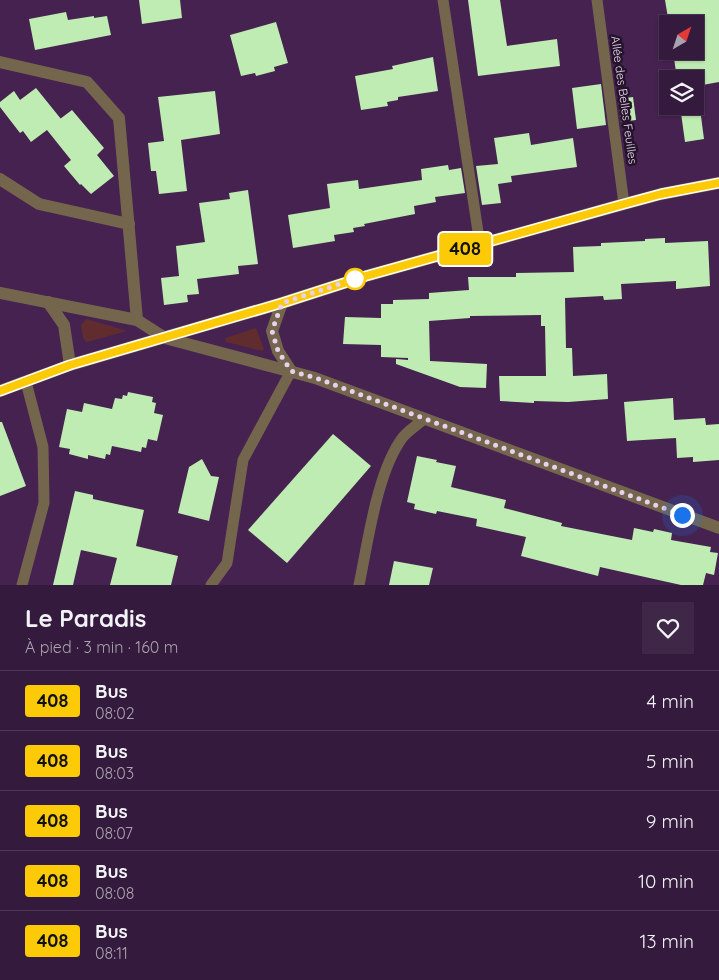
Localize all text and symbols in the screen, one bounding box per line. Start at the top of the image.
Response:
north arrow [659,15,704,60]
map controls [659,15,704,115]
street label: Allée des Belles Feuilles [608,35,641,165]
button: layers [659,70,704,115]
line badge: 408 [436,233,494,265]
text: 408 [449,237,481,260]
unlabelled marker [344,268,366,290]
your location [670,503,695,528]
button: heart [642,602,694,654]
text: Le Paradis [25,603,146,633]
text: À pied · 3 min · 160 m [25,637,178,657]
text: Bus [95,679,128,703]
text: 408 [37,689,68,712]
text: 4 min [646,689,694,713]
text: 08:02 [95,703,135,723]
text: Bus [95,739,128,763]
text: 408 [37,749,68,772]
text: 5 min [646,749,694,773]
text: 08:03 [95,763,134,783]
text: Bus [95,799,128,823]
text: 408 [37,809,68,832]
text: 9 min [646,809,694,833]
text: 08:07 [95,823,133,843]
text: Bus [95,859,128,883]
text: 408 [37,869,68,892]
text: 10 min [638,869,694,893]
text: 08:08 [95,883,134,903]
text: Bus [95,919,128,943]
text: 408 [37,929,68,952]
text: 13 min [639,929,694,953]
text: 08:11 [95,943,128,963]

